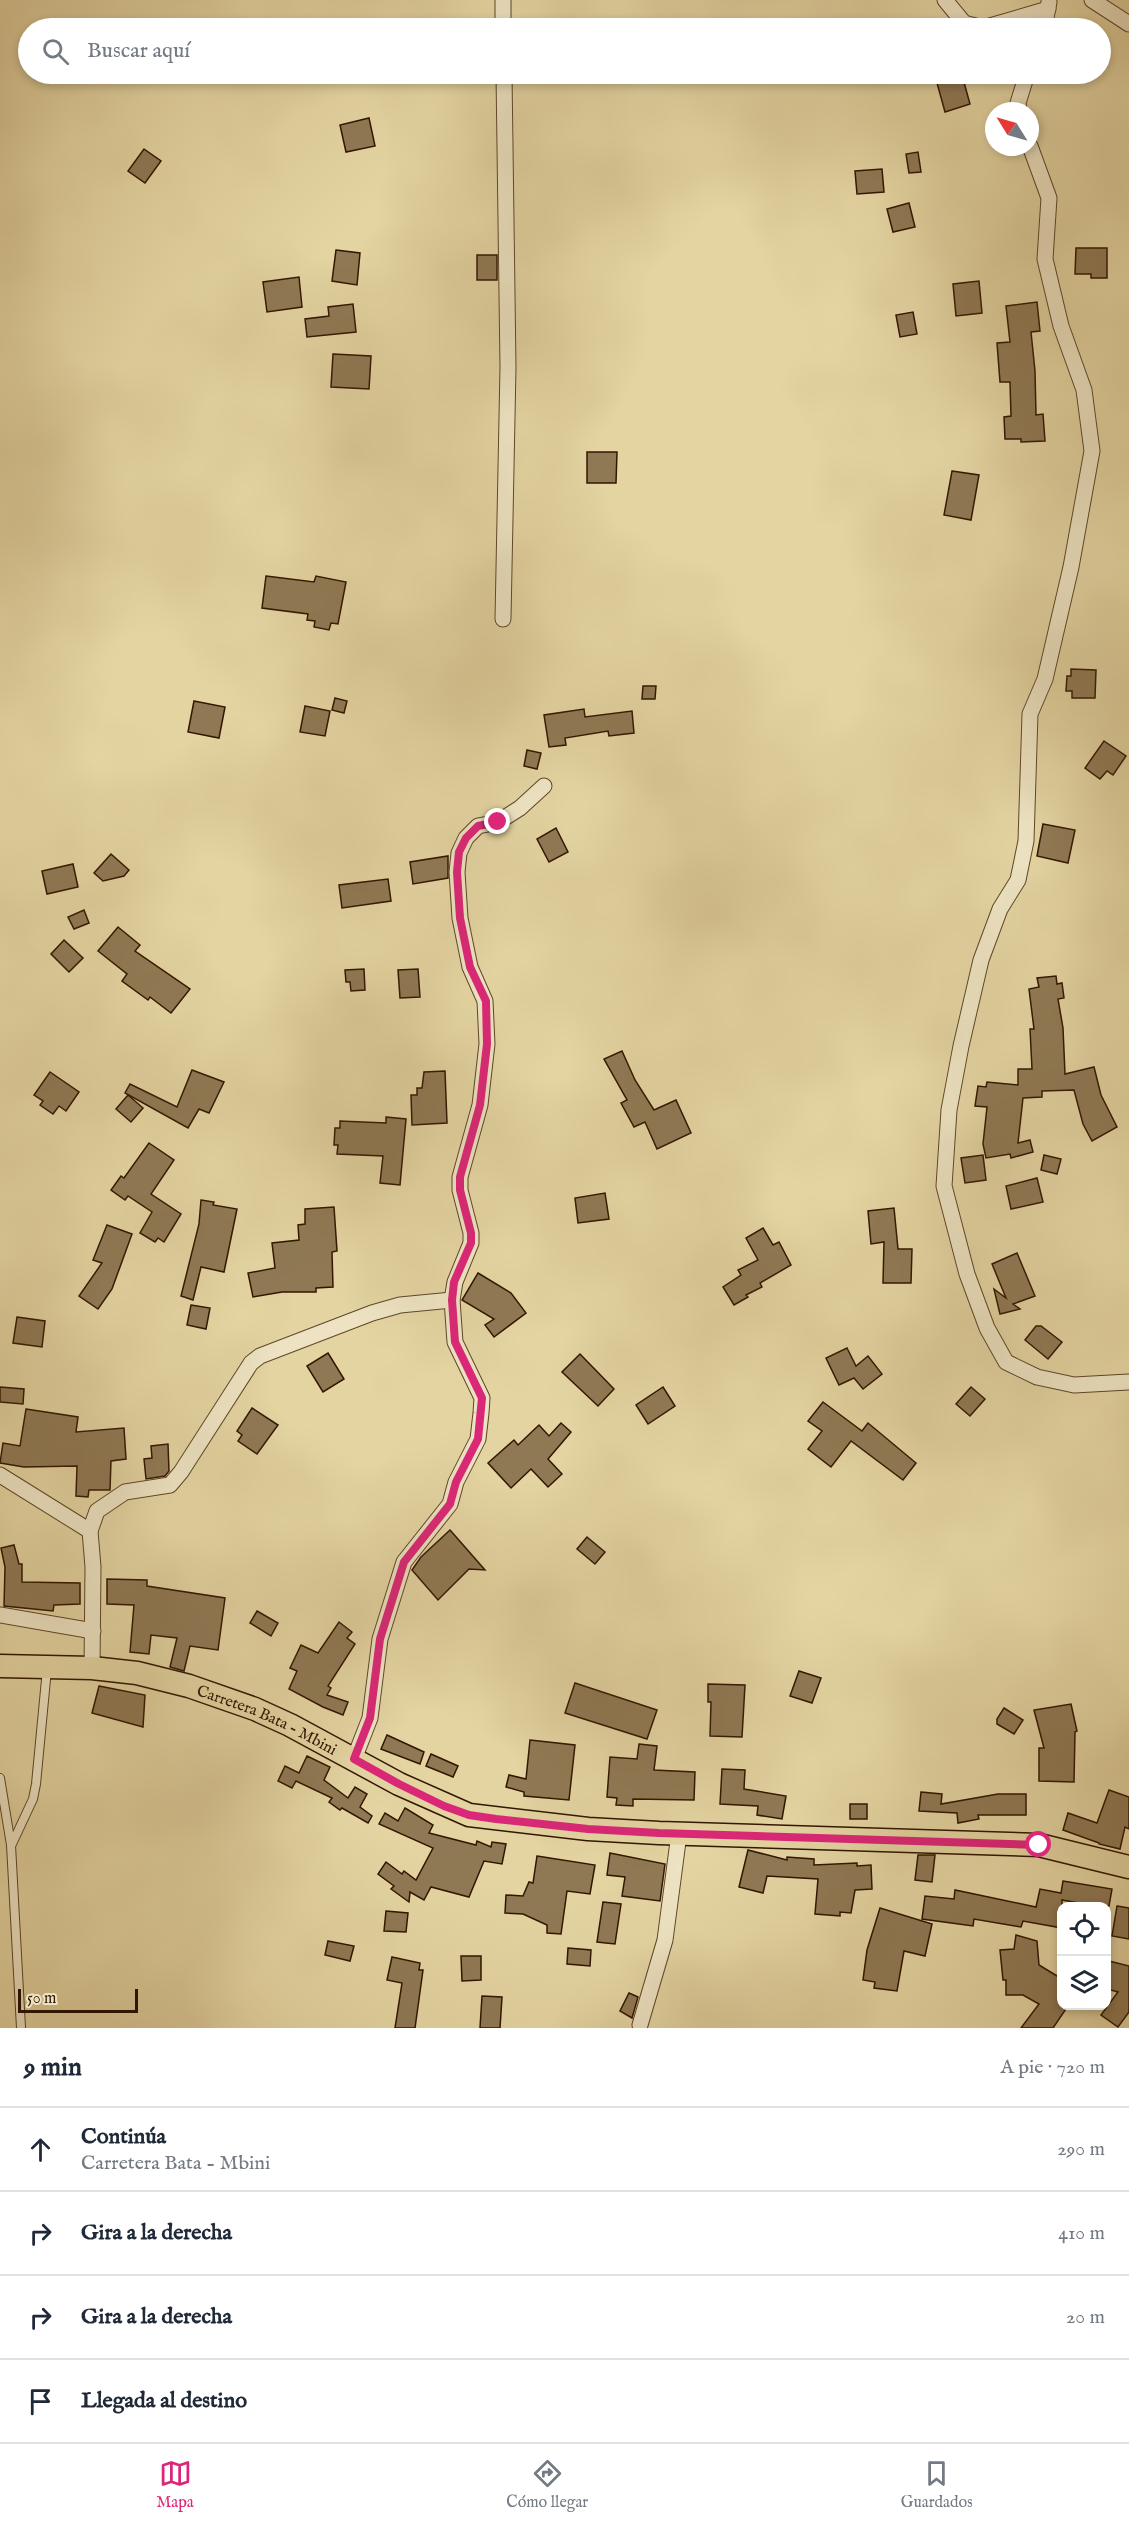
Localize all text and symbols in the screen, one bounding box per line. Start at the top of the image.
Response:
search box [18,18,1111,84]
icon: search [39,35,72,68]
text: Buscar aquí [87,37,190,65]
north arrow [985,102,1039,156]
route end [484,808,510,834]
street label: Carretera Bata - Mbini [194,1682,340,1761]
route start [1025,1831,1051,1857]
map controls [1057,1902,1111,2010]
button: locate [1057,1902,1111,1956]
button: layers [1057,1956,1111,2010]
scale bar [18,1986,138,2014]
text: 50 m [27,1989,56,2009]
text: 9 min [24,2051,82,2084]
text: A pie · 720 m [1000,2055,1105,2080]
text: Continúa [81,2123,166,2151]
icon: ahead [24,2133,57,2166]
text: 290 m [1057,2137,1105,2162]
text: Carretera Bata - Mbini [81,2151,270,2176]
icon: right [24,2217,57,2250]
text: Gira a la derecha [81,2219,232,2247]
text: 410 m [1058,2221,1105,2246]
icon: right [24,2301,57,2334]
text: Gira a la derecha [81,2303,232,2331]
text: 20 m [1066,2305,1105,2330]
icon: arrive [24,2385,57,2418]
text: Llegada al destino [81,2387,247,2415]
tab: Mapa [156,2457,194,2513]
tab: Cómo llegar [506,2457,588,2513]
tab: Guardados [901,2457,973,2513]

